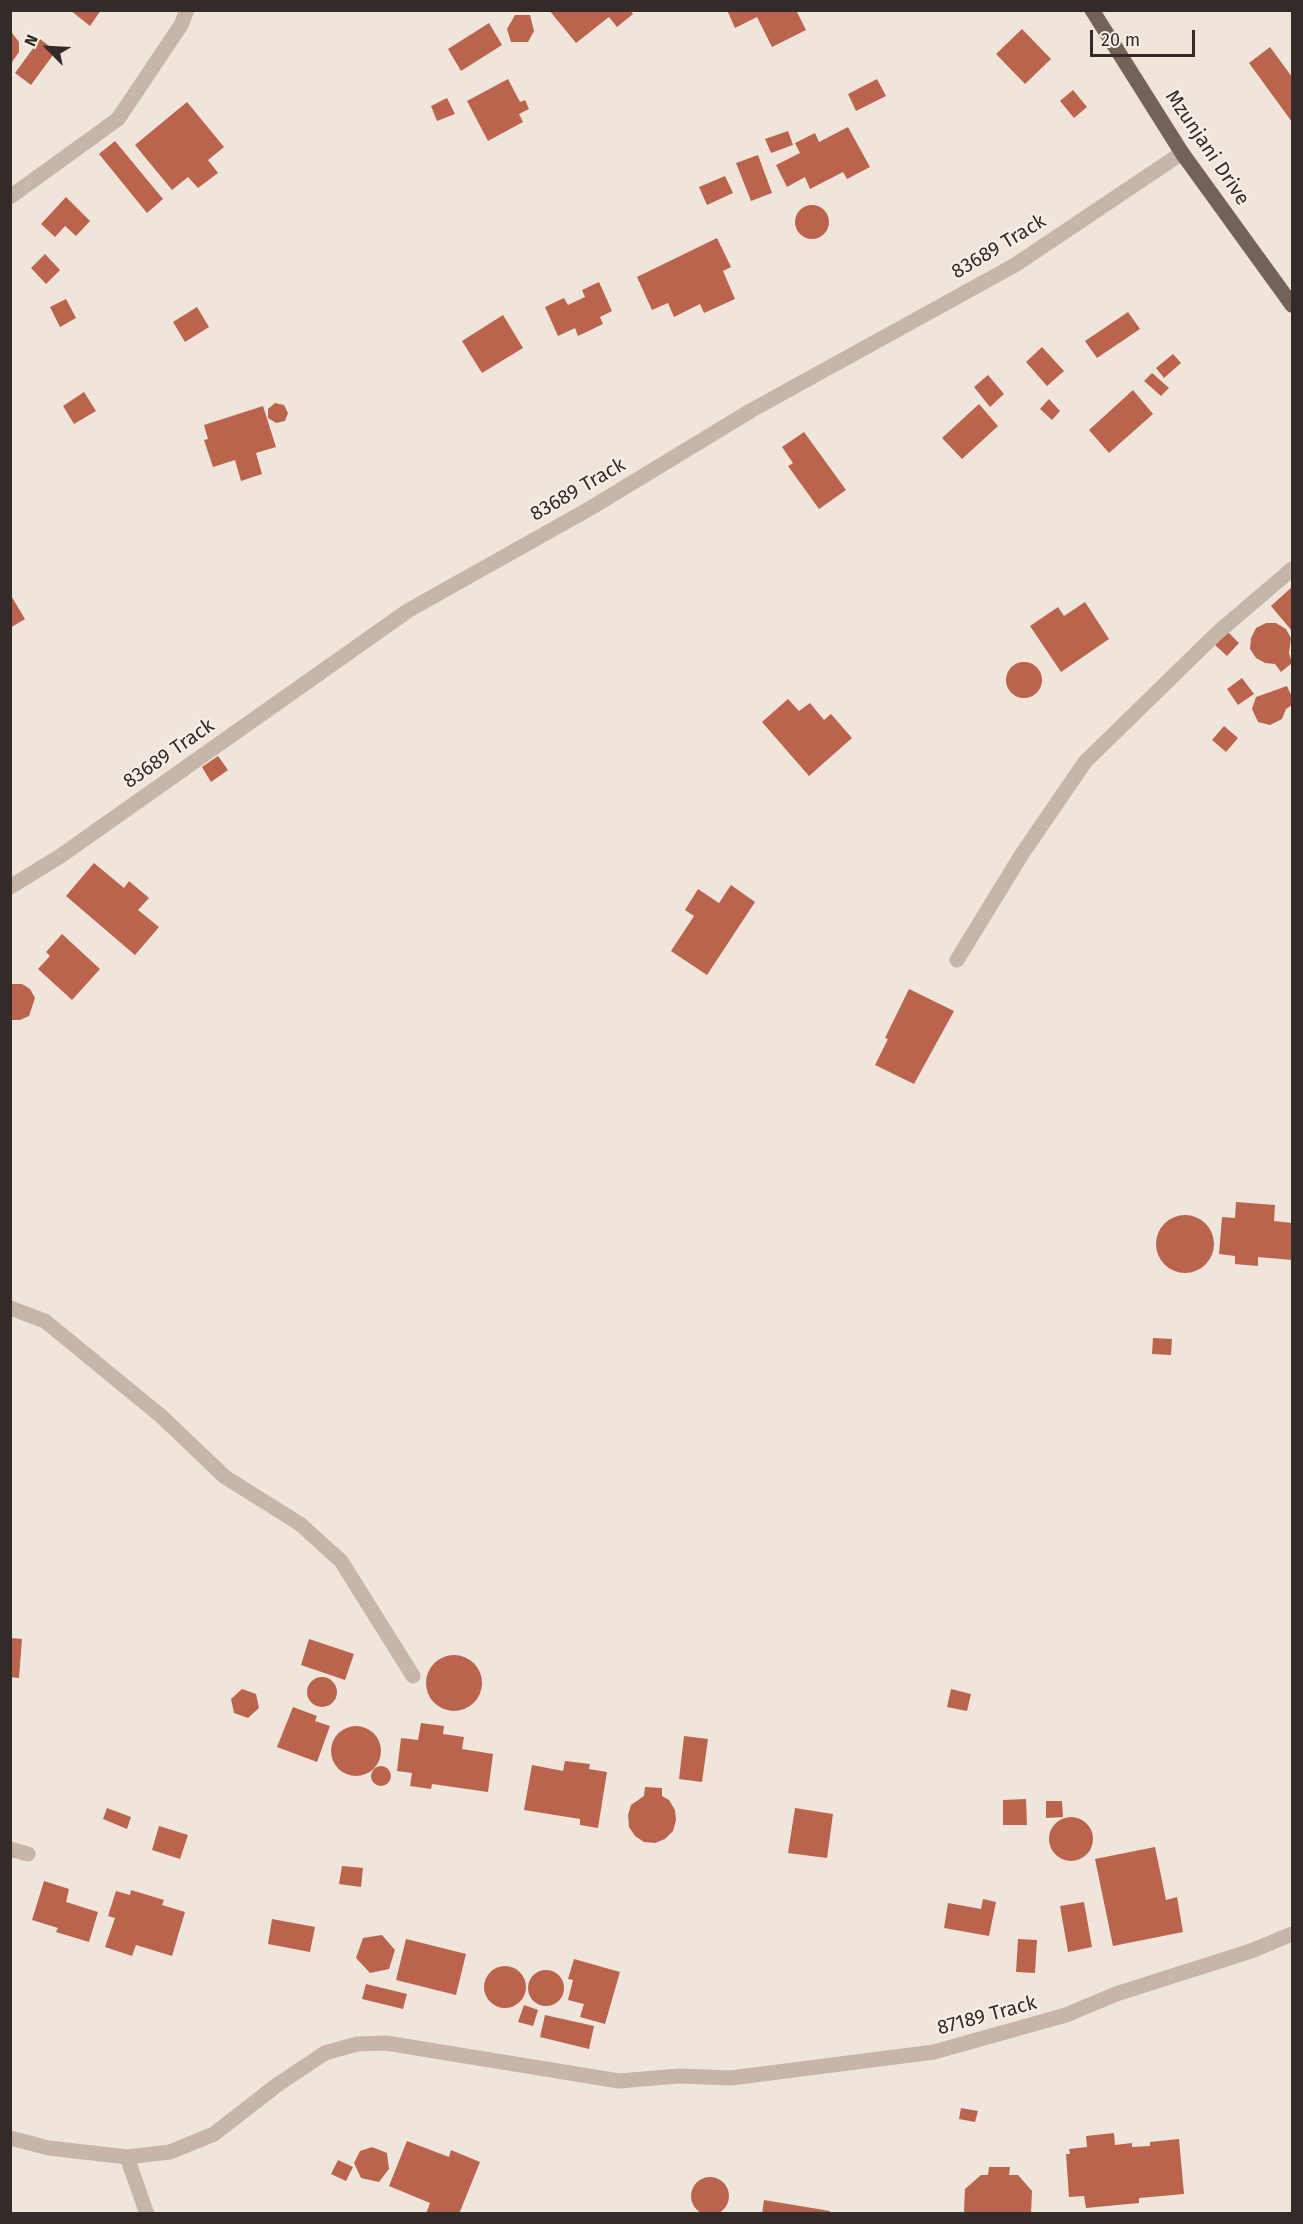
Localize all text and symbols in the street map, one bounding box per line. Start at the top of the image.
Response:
north arrow [18,18,78,78]
scale bar [1093,18,1198,56]
text: 20 m [1101,29,1140,51]
text: N [20,32,42,49]
street label: Mzunjani Drive [1160,86,1254,210]
street label: 83689 Track [948,210,1050,284]
street label: 83689 Track [526,453,630,527]
street label: 83689 Track [119,714,219,794]
street label: 87189 Track [935,1991,1039,2041]

